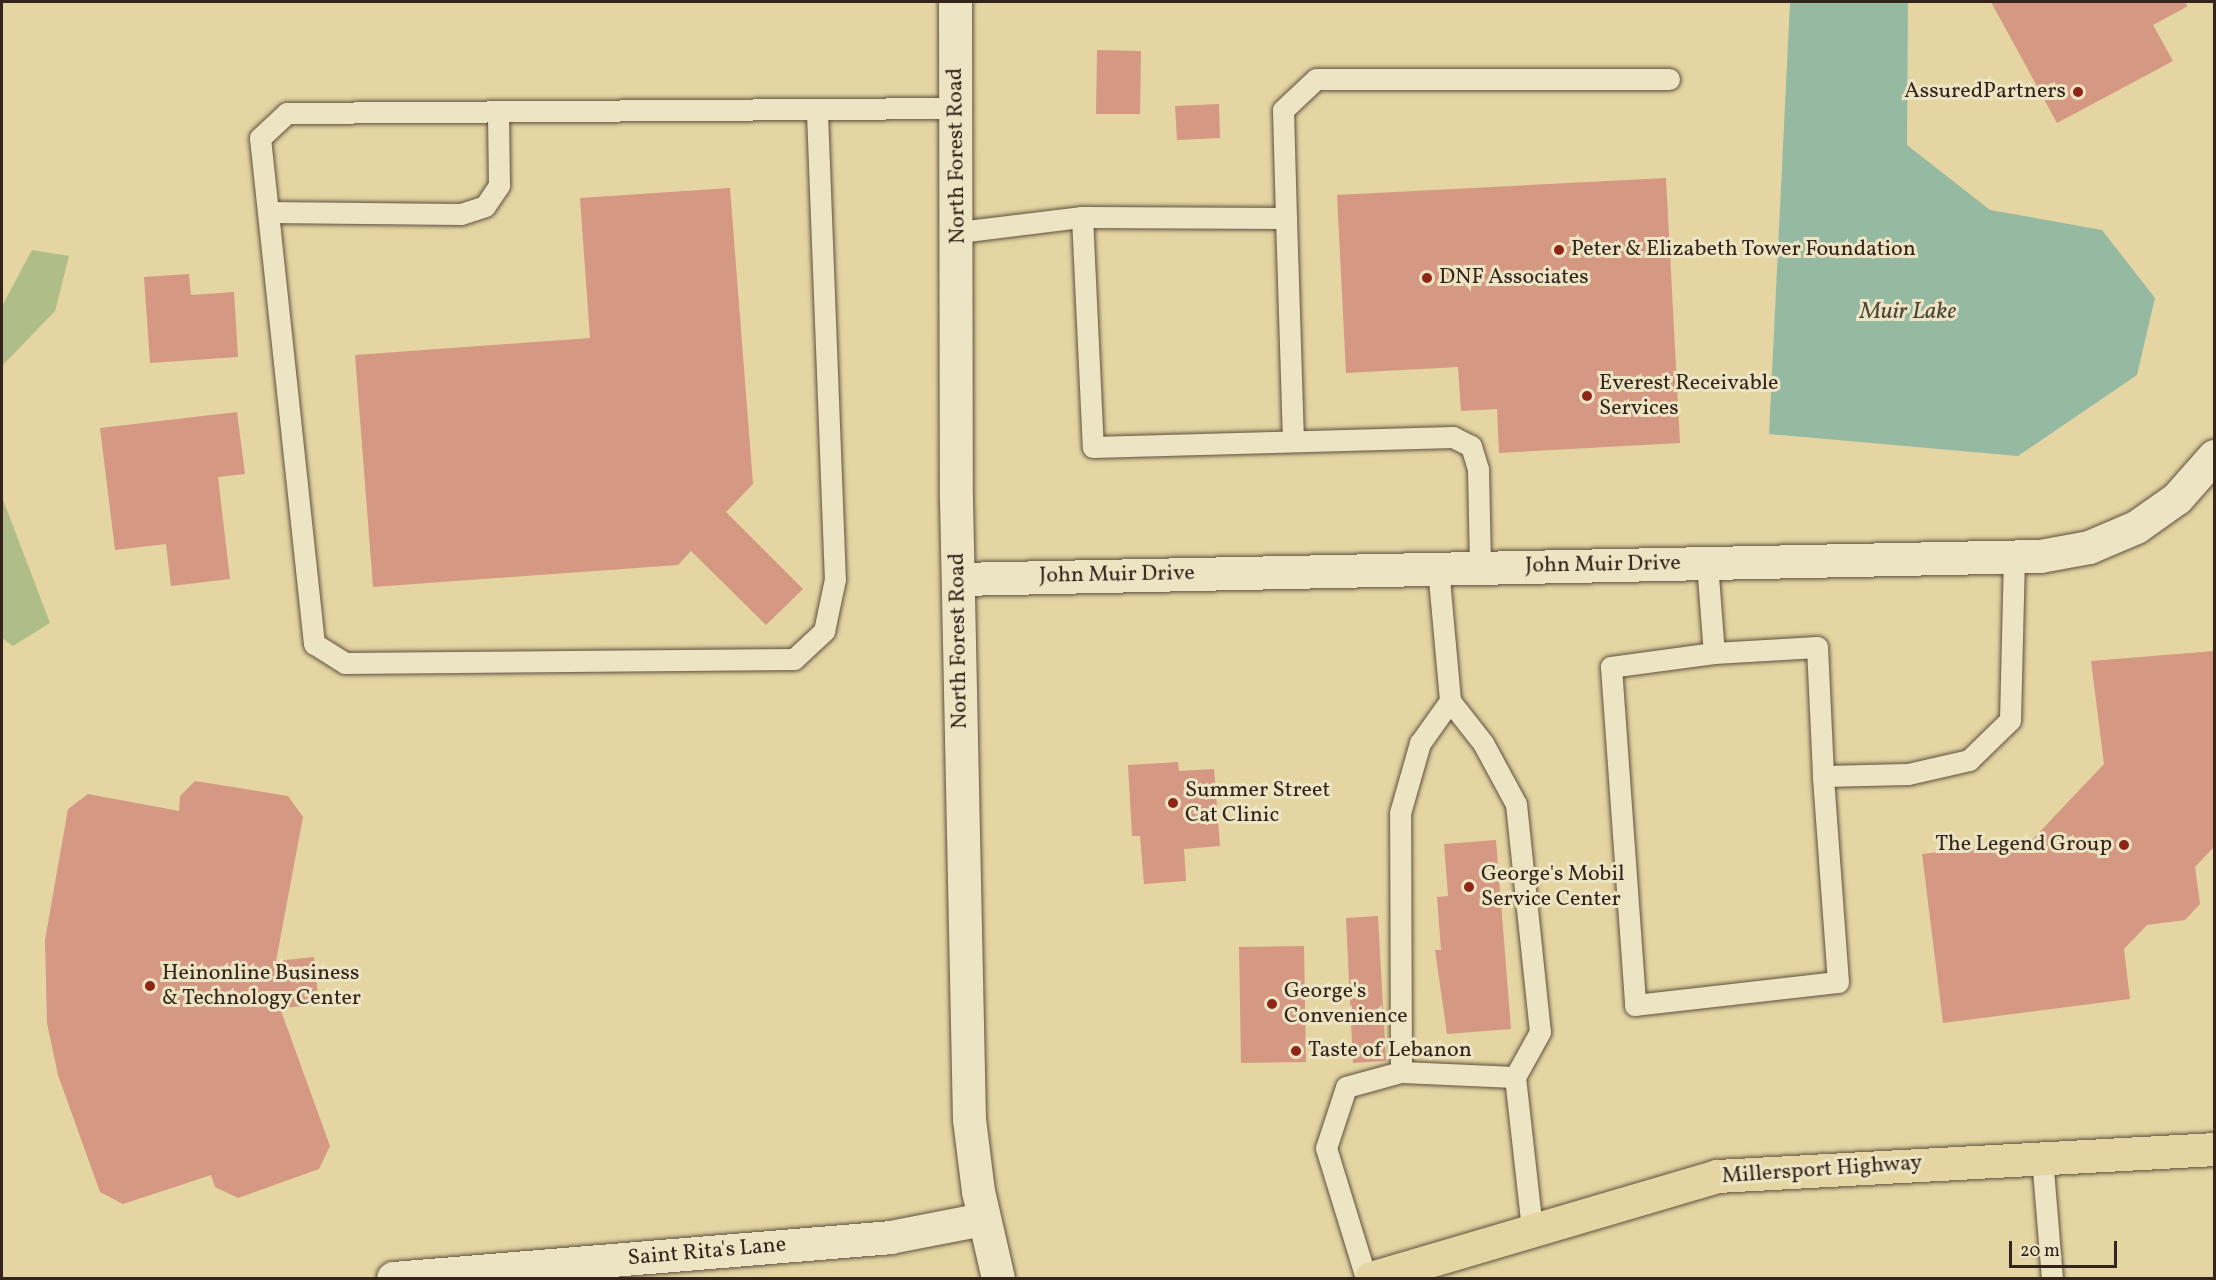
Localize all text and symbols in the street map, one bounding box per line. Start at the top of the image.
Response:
street label: North Forest Road [942,68,972,244]
place label: AssuredPartners [1904,79,2066,105]
marker: AssuredPartners [2071,85,2085,99]
place label: Peter & Elizabeth Tower Foundation [1571,237,1917,263]
marker: Peter & Elizabeth Tower Foundation [1552,243,1566,257]
place label: DNF Associates [1439,265,1589,291]
marker: DNF Associates [1420,271,1434,285]
water label: Muir Lake [1860,299,1956,327]
place label: Everest Receivable Services [1599,370,1779,422]
marker: Everest Receivable Services [1580,389,1594,403]
street label: John Muir Drive [1525,550,1681,580]
street label: North Forest Road [944,553,974,729]
street label: John Muir Drive [1039,560,1195,590]
place label: Summer Street Cat Clinic [1185,777,1330,828]
marker: Summer Street Cat Clinic [1166,796,1180,810]
place label: The Legend Group [1935,832,2112,858]
marker: The Legend Group [2117,838,2131,852]
place label: George's Mobil Service Center [1481,861,1625,912]
marker: George's Mobil Service Center [1462,880,1476,894]
place label: Heinonline Business & Technology Center [162,960,362,1011]
place label: George's Convenience [1284,978,1408,1030]
marker: Heinonline Business & Technology Center [143,979,157,993]
marker: George's Convenience [1265,997,1279,1011]
place label: Taste of Lebanon [1308,1038,1470,1064]
marker: Taste of Lebanon [1289,1044,1303,1058]
street label: Millersport Highway [1721,1150,1923,1190]
scale bar [2012,1229,2120,1267]
street label: Saint Rita's Lane [627,1232,787,1272]
text: 20 m [2020,1239,2060,1264]

